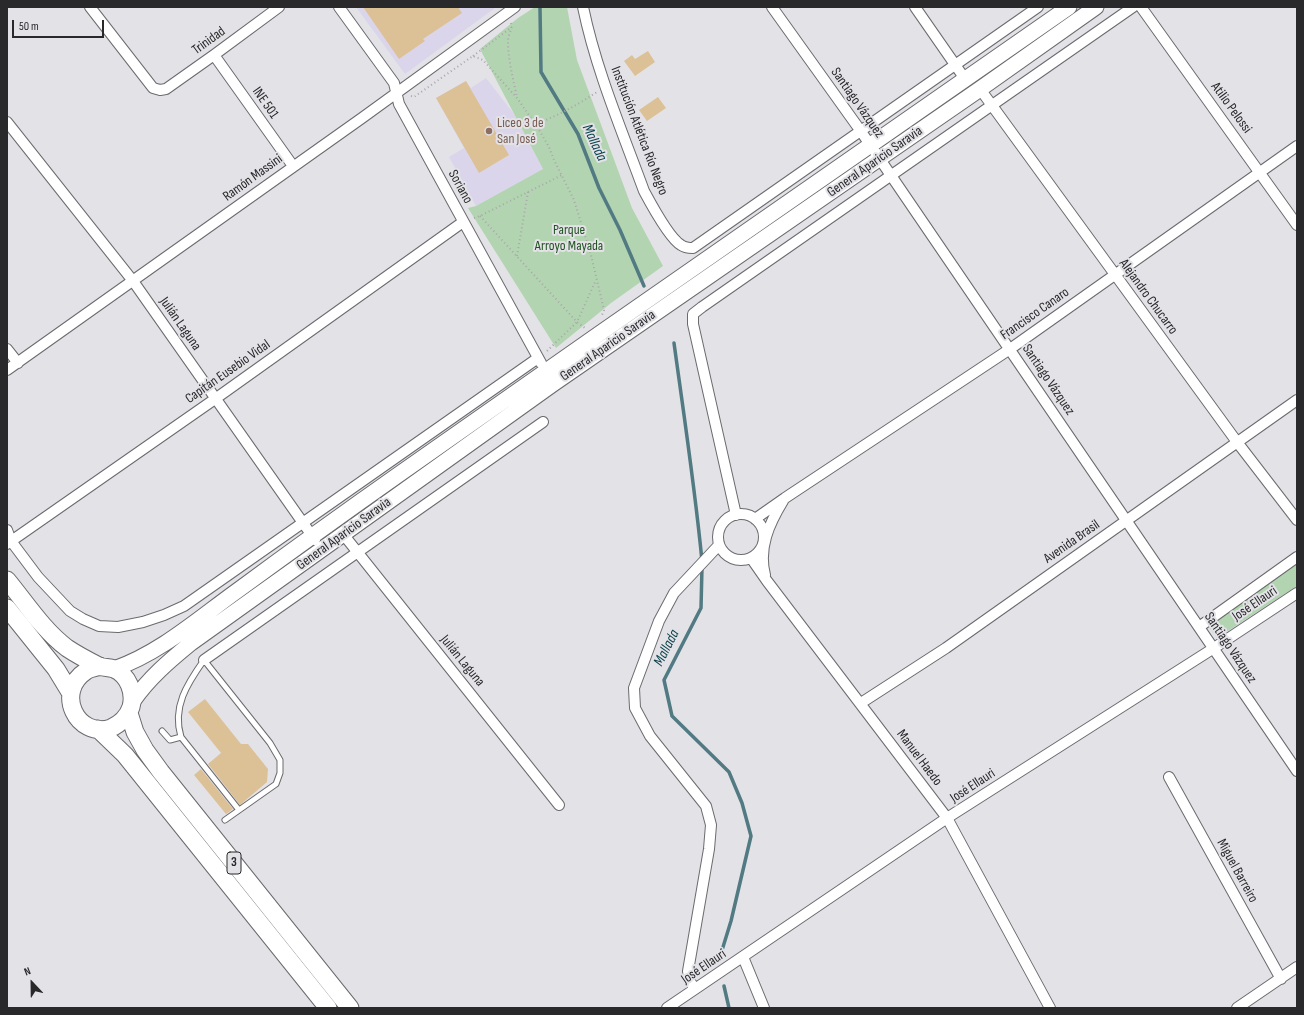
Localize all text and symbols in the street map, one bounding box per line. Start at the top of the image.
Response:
scale bar [14,12,106,38]
text: 50 m [19,19,39,34]
street label: Trinidad [189,23,229,59]
street label: Institución Atlética Río Negro [607,64,671,198]
street label: Santiago Vázquez [827,65,887,141]
street label: Atilio Pelossi [1207,79,1255,137]
street label: INE 501 [248,84,282,122]
place label: Liceo 3 de San José [497,115,544,148]
water label: Mallada [578,122,610,164]
street label: General Aparicio Saravia [824,123,926,201]
marker: Liceo 3 de San José [484,126,494,136]
street label: Ramón Massini [220,151,286,205]
street label: Soriano [444,167,476,207]
park label: Parque Arroyo Mayada [535,222,603,254]
street label: Alejandro Chucarro [1115,256,1181,338]
street label: Francisco Canaro [997,284,1073,344]
street label: Julián Laguna [156,294,204,354]
street label: General Aparicio Saravia [557,307,659,385]
street label: Capitán Eusebio Vidal [182,337,274,407]
street label: Santiago Vázquez [1018,341,1078,419]
street label: General Aparicio Saravia [294,494,394,574]
street label: Avenida Brasil [1041,517,1103,567]
street label: José Ellauri [1229,583,1281,625]
street label: Santiago Vázquez [1200,609,1260,687]
water label: Mallada [650,627,684,669]
street label: Julián Laguna [436,632,488,690]
street label: Manuel Haedo [892,727,946,789]
street label: José Ellauri [947,765,999,807]
street label: Miguel Barreiro [1213,836,1261,906]
road number: 3 [227,852,241,874]
street label: José Ellauri [678,946,730,988]
north arrow [12,963,52,1003]
text: N [22,964,32,979]

